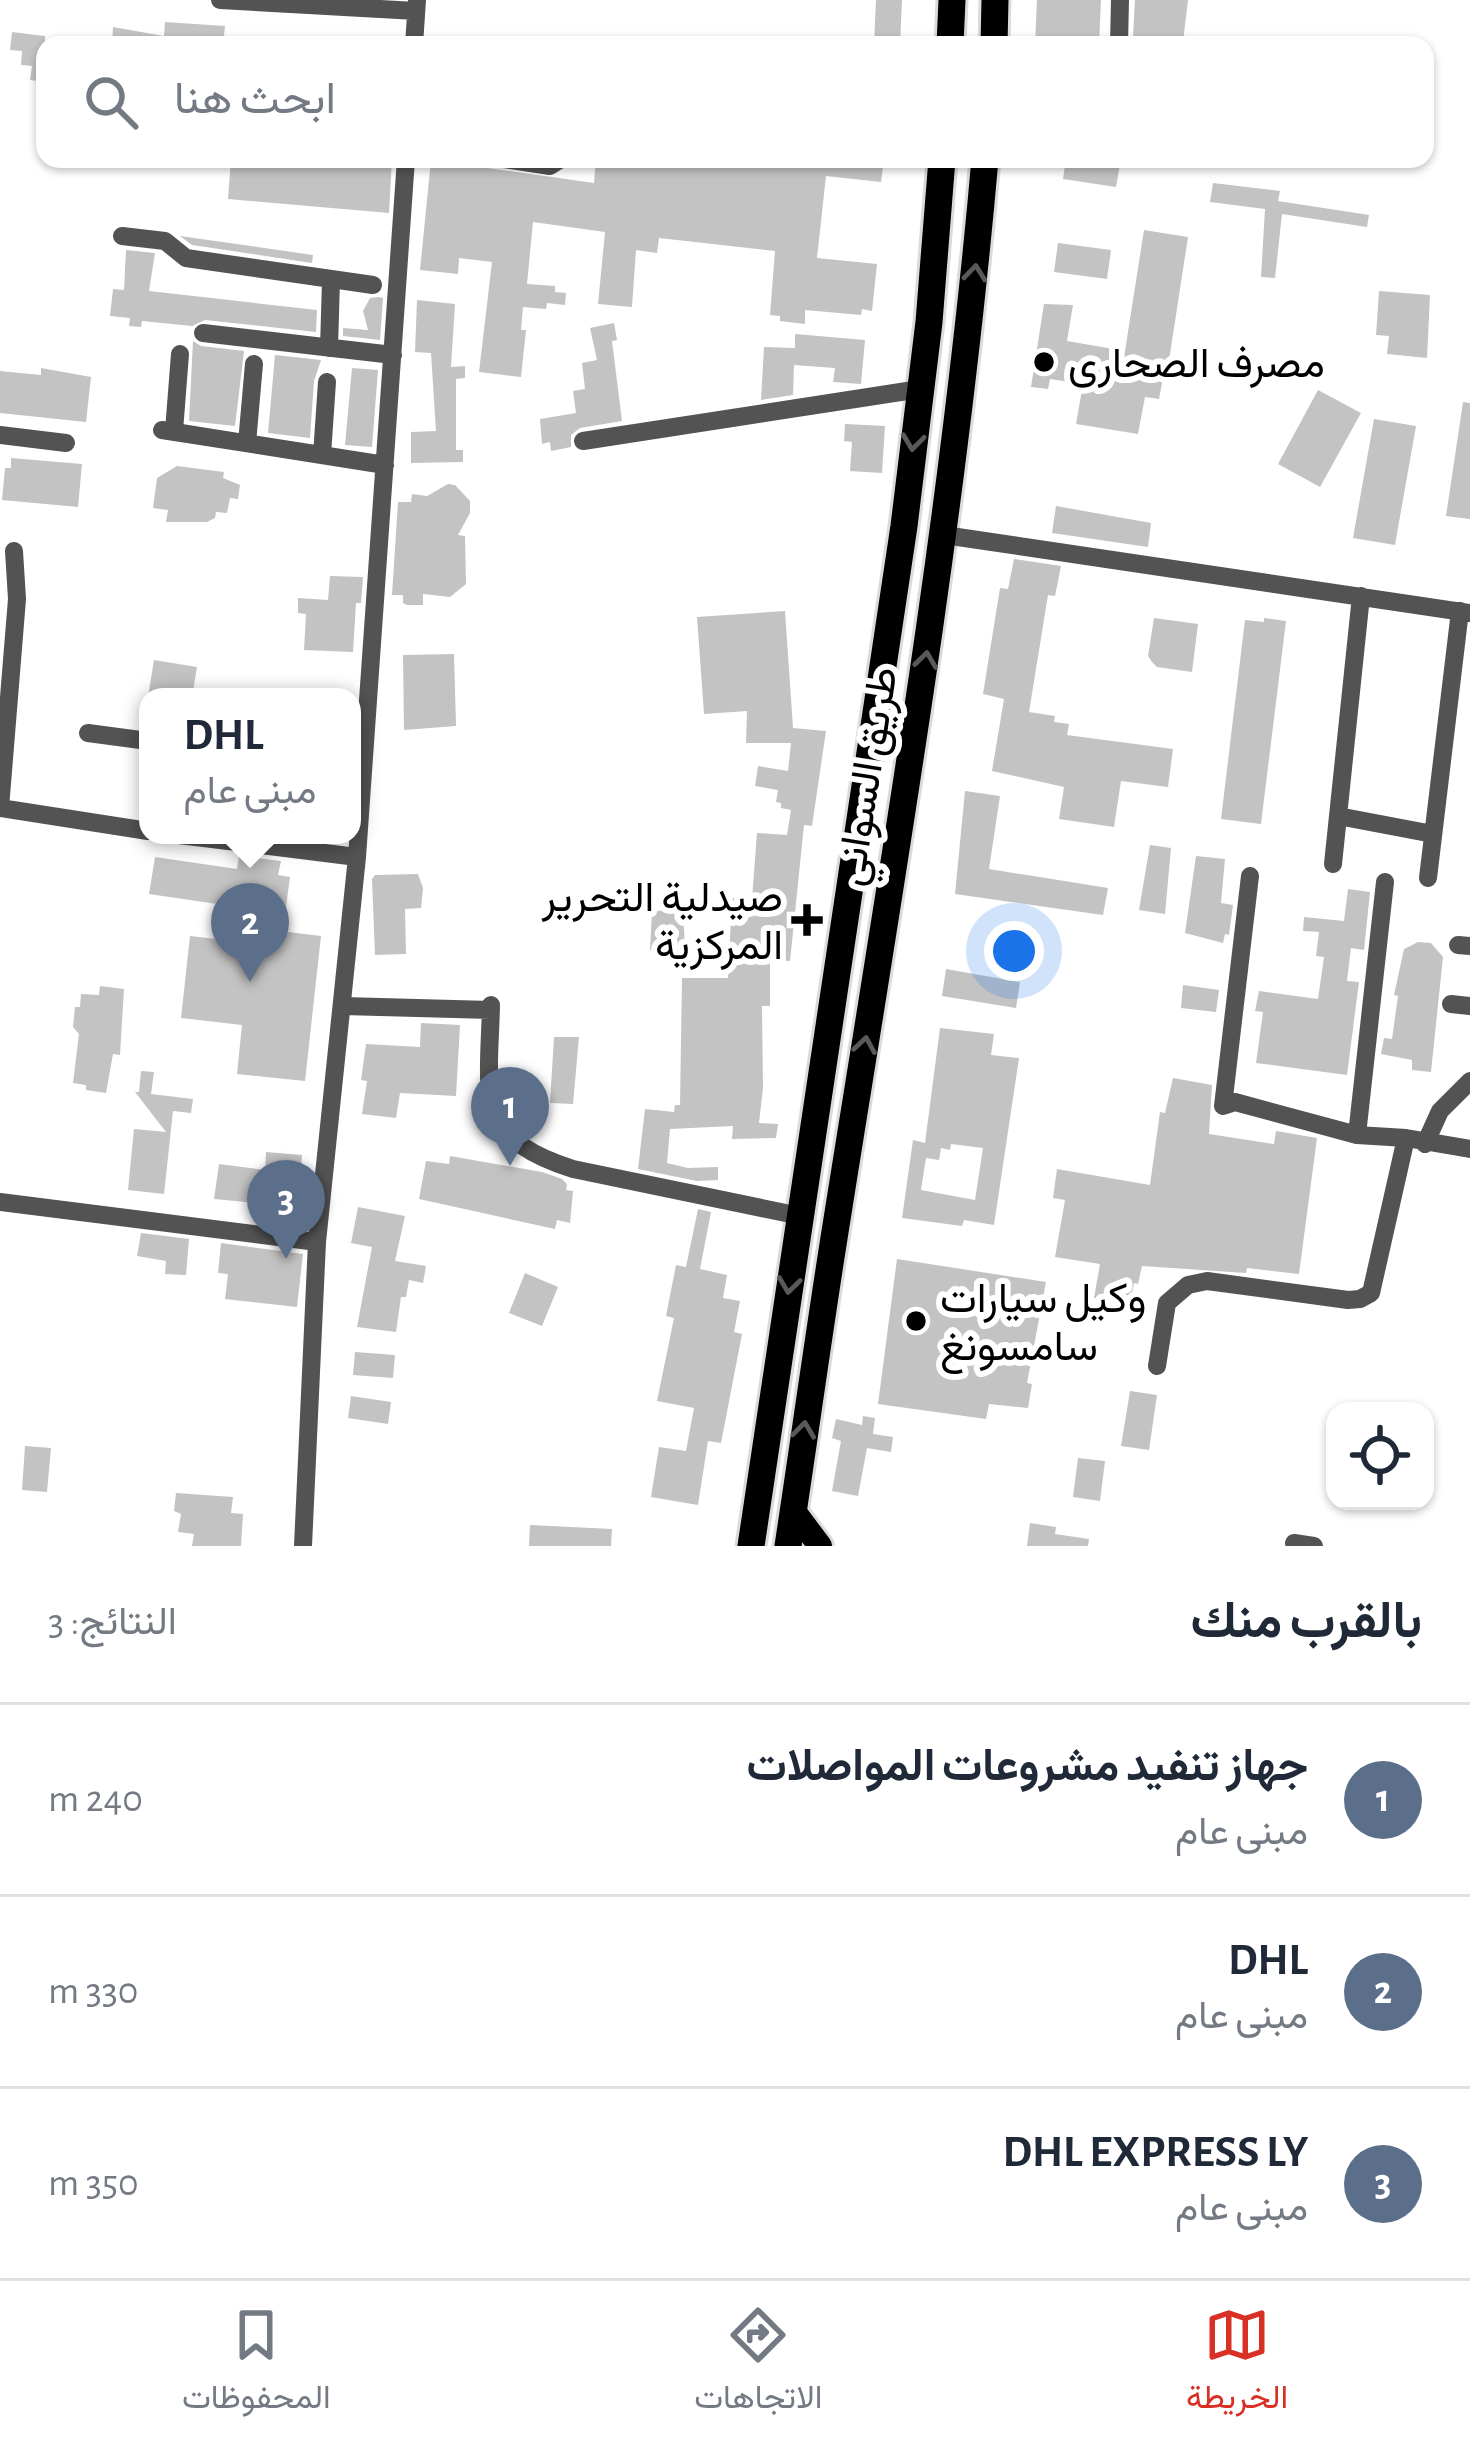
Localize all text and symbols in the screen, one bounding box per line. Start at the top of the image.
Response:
search box [36,36,1434,168]
icon: search [78,69,144,135]
text: ابحث هنا [174,77,336,122]
one-way arrow [961,263,987,283]
place label: مصرف الصحارى [1068,343,1325,389]
marker: مصرف الصحارى [1031,349,1057,375]
one-way arrow [901,433,927,452]
one-way arrow [912,650,938,670]
street label: طريق السواني [829,664,917,891]
popup [139,688,361,844]
text: DHL [184,713,264,758]
text: مبنى عام [184,772,316,811]
place label: صيدلية التحرير المركزية [541,877,783,971]
pin: 2 [211,883,289,982]
marker: صيدلية التحرير المركزية [794,907,820,933]
your location [984,921,1044,981]
one-way arrow [851,1035,877,1055]
pin: 1 [471,1067,549,1166]
pin: 3 [247,1160,325,1259]
one-way arrow [777,1276,803,1295]
place label: وكيل سيارات سامسونغ [940,1278,1146,1374]
marker: وكيل سيارات سامسونغ [903,1308,929,1334]
map controls [1326,1402,1434,1510]
button: locate [1326,1402,1434,1510]
one-way arrow [790,1420,816,1440]
text: بالقرب منك [1190,1596,1422,1647]
text: النتائج: 3 [48,1603,177,1642]
text: جهاز تنفيد مشروعات المواصلات [746,1744,1308,1789]
text: 240 m [48,1780,143,1819]
text: 1 [1376,1780,1390,1819]
text: مبنى عام [1175,1813,1308,1852]
text: DHL [1228,1938,1308,1983]
text: 330 m [48,1972,138,2011]
text: 2 [1374,1972,1392,2011]
text: مبنى عام [1175,1997,1308,2036]
text: DHL EXPRESS LY [1002,2130,1308,2175]
text: 350 m [48,2164,139,2203]
text: 3 [1375,2164,1391,2203]
text: مبنى عام [1175,2189,1308,2228]
tab: المحفوظات [182,2302,331,2426]
tab: الاتجاهات [694,2302,822,2426]
tab: الخريطة [1186,2302,1288,2426]

